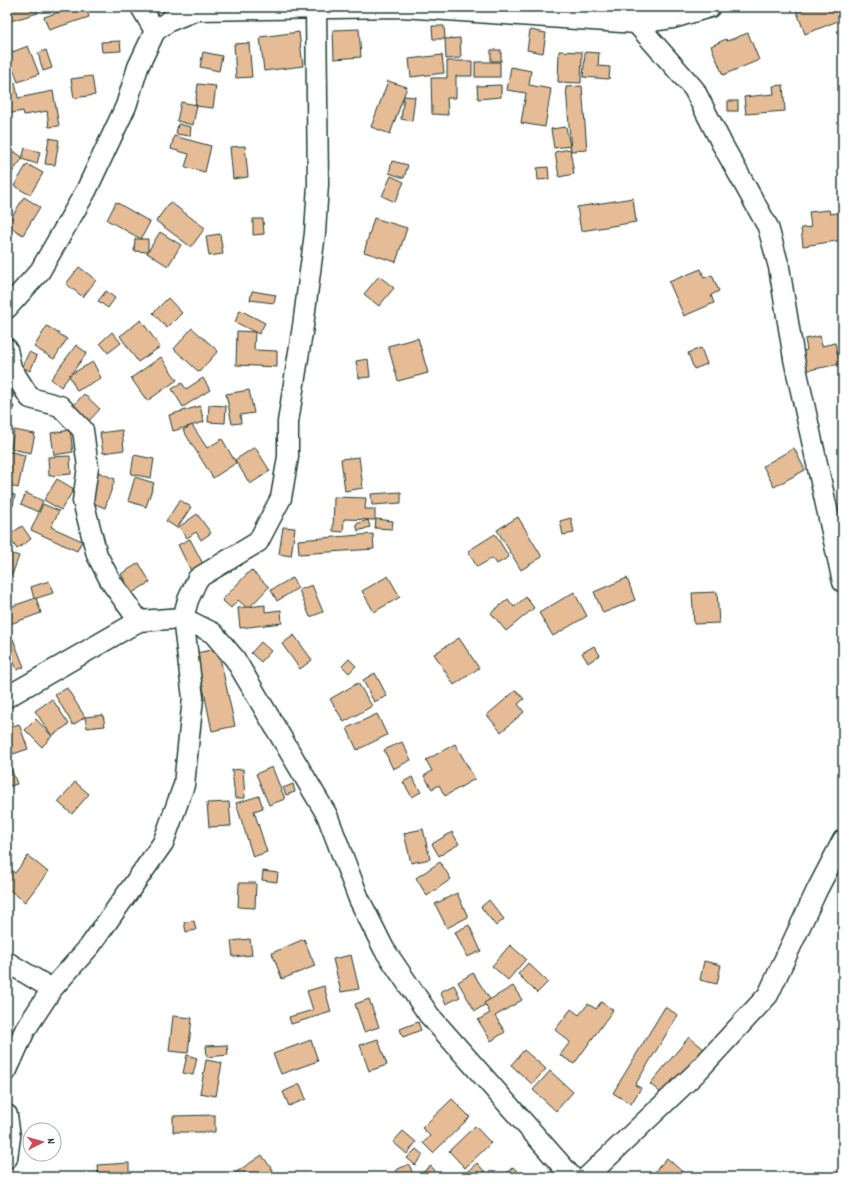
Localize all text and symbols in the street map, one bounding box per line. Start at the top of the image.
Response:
north arrow [22,1122,62,1162]
text: N [42,1138,58,1145]

